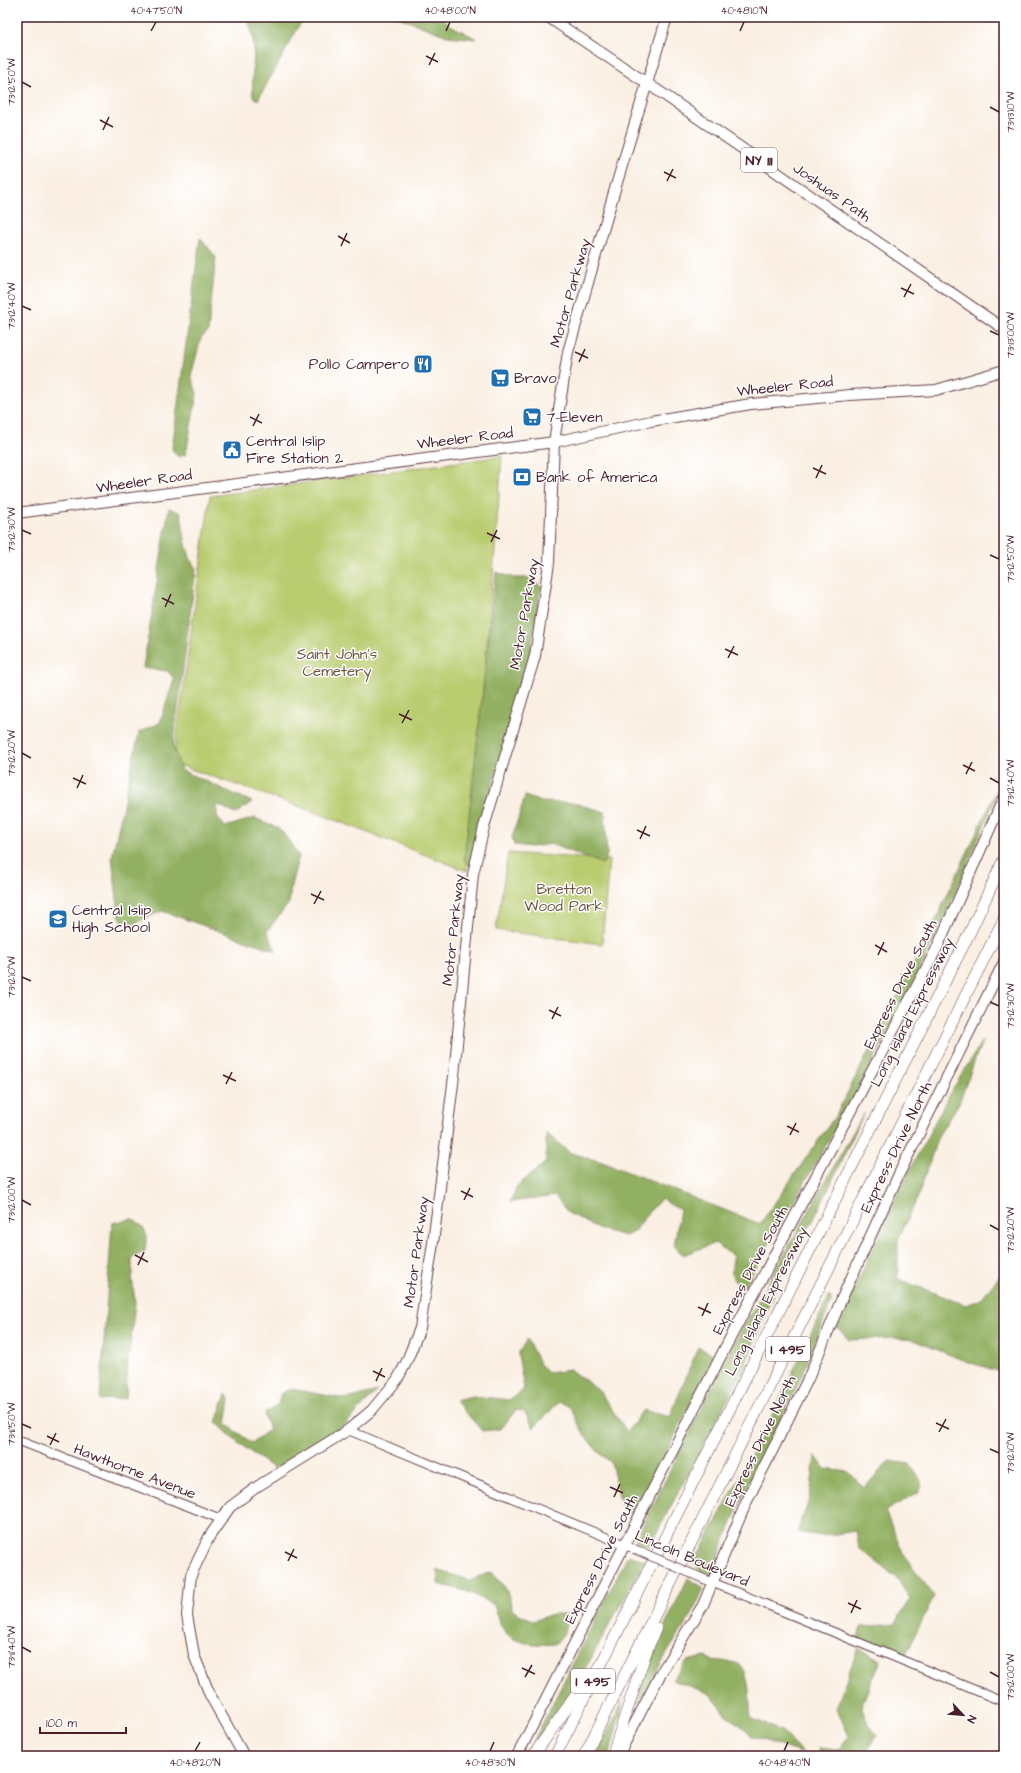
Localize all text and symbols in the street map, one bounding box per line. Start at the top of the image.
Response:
text: 40°47'50"N [130,4,182,18]
text: 40°48'00"N [424,4,476,18]
text: 40°48'10"N [721,4,767,18]
text: 73°12'50"W [5,58,19,106]
text: 73°13'10"W [1004,91,1018,132]
road number: NY 111 [741,148,777,172]
street label: Joshuas Path [788,158,875,227]
street label: Motor Parkway [545,236,597,350]
text: 73°12'40"W [5,282,19,329]
text: 73°13'00"W [1004,312,1018,358]
restaurant icon: Pollo Campero [412,353,434,375]
place label: Pollo Campero [309,354,410,375]
supermarket icon: Bravo [489,367,511,389]
place label: Bravo [514,368,557,389]
street label: Wheeler Road [736,371,835,402]
supermarket icon: 7-Eleven [521,406,543,428]
place label: 7-Eleven [546,407,603,428]
street label: Wheeler Road [416,422,515,455]
place label: Central Islip Fire Station 2 [246,431,344,469]
public building icon: Central Islip Fire Station 2 [221,439,243,461]
street label: Wheeler Road [95,464,194,499]
bank icon: Bank of America [511,466,533,488]
place label: Bank of America [536,467,658,488]
text: 73°12'30"W [5,507,19,553]
text: 73°12'50"W [1004,535,1018,583]
street label: Motor Parkway [504,557,546,671]
park label: Saint John's Cemetery [297,644,378,683]
text: 73°12'20"W [5,729,19,776]
text: 73°12'40"W [1004,759,1018,806]
street label: Motor Parkway [437,873,471,987]
park label: Bretton Wood Park [524,879,604,917]
place label: Central Islip High School [72,900,151,939]
school or university icon: Central Islip High School [47,908,69,930]
street label: Express Drive South [859,915,943,1053]
street label: Long Island Expressway [866,934,960,1091]
text: 73°12'10"W [5,956,19,998]
text: 73°12'30"W [1004,983,1018,1029]
street label: Express Drive North [856,1078,938,1216]
text: 73°12'00"W [5,1176,19,1223]
street label: Motor Parkway [398,1195,436,1309]
street label: Express Drive South [708,1202,794,1338]
text: 73°12'20"W [1004,1206,1018,1253]
street label: Long Island Expressway [720,1223,814,1380]
road number: I 495 [766,1337,810,1361]
street label: Express Drive North [720,1372,802,1510]
text: 73°11'50"W [5,1402,19,1445]
text: 73°12'10"W [1004,1432,1018,1474]
street label: Hawthorne Avenue [71,1438,199,1504]
street label: Express Drive South [560,1490,644,1628]
street label: Lincoln Boulevard [631,1525,753,1592]
text: 73°11'40"W [5,1625,19,1668]
text: 73°12'00"W [1004,1653,1018,1700]
road number: I 495 [571,1669,615,1693]
north arrow [943,1695,983,1735]
scale bar [40,1709,126,1735]
text: N [963,1713,980,1726]
text: 100 m [46,1715,77,1732]
text: 40°48'20"N [170,1756,220,1770]
text: 40°48'30"N [465,1756,515,1770]
text: 40°48'40"N [758,1756,810,1770]

